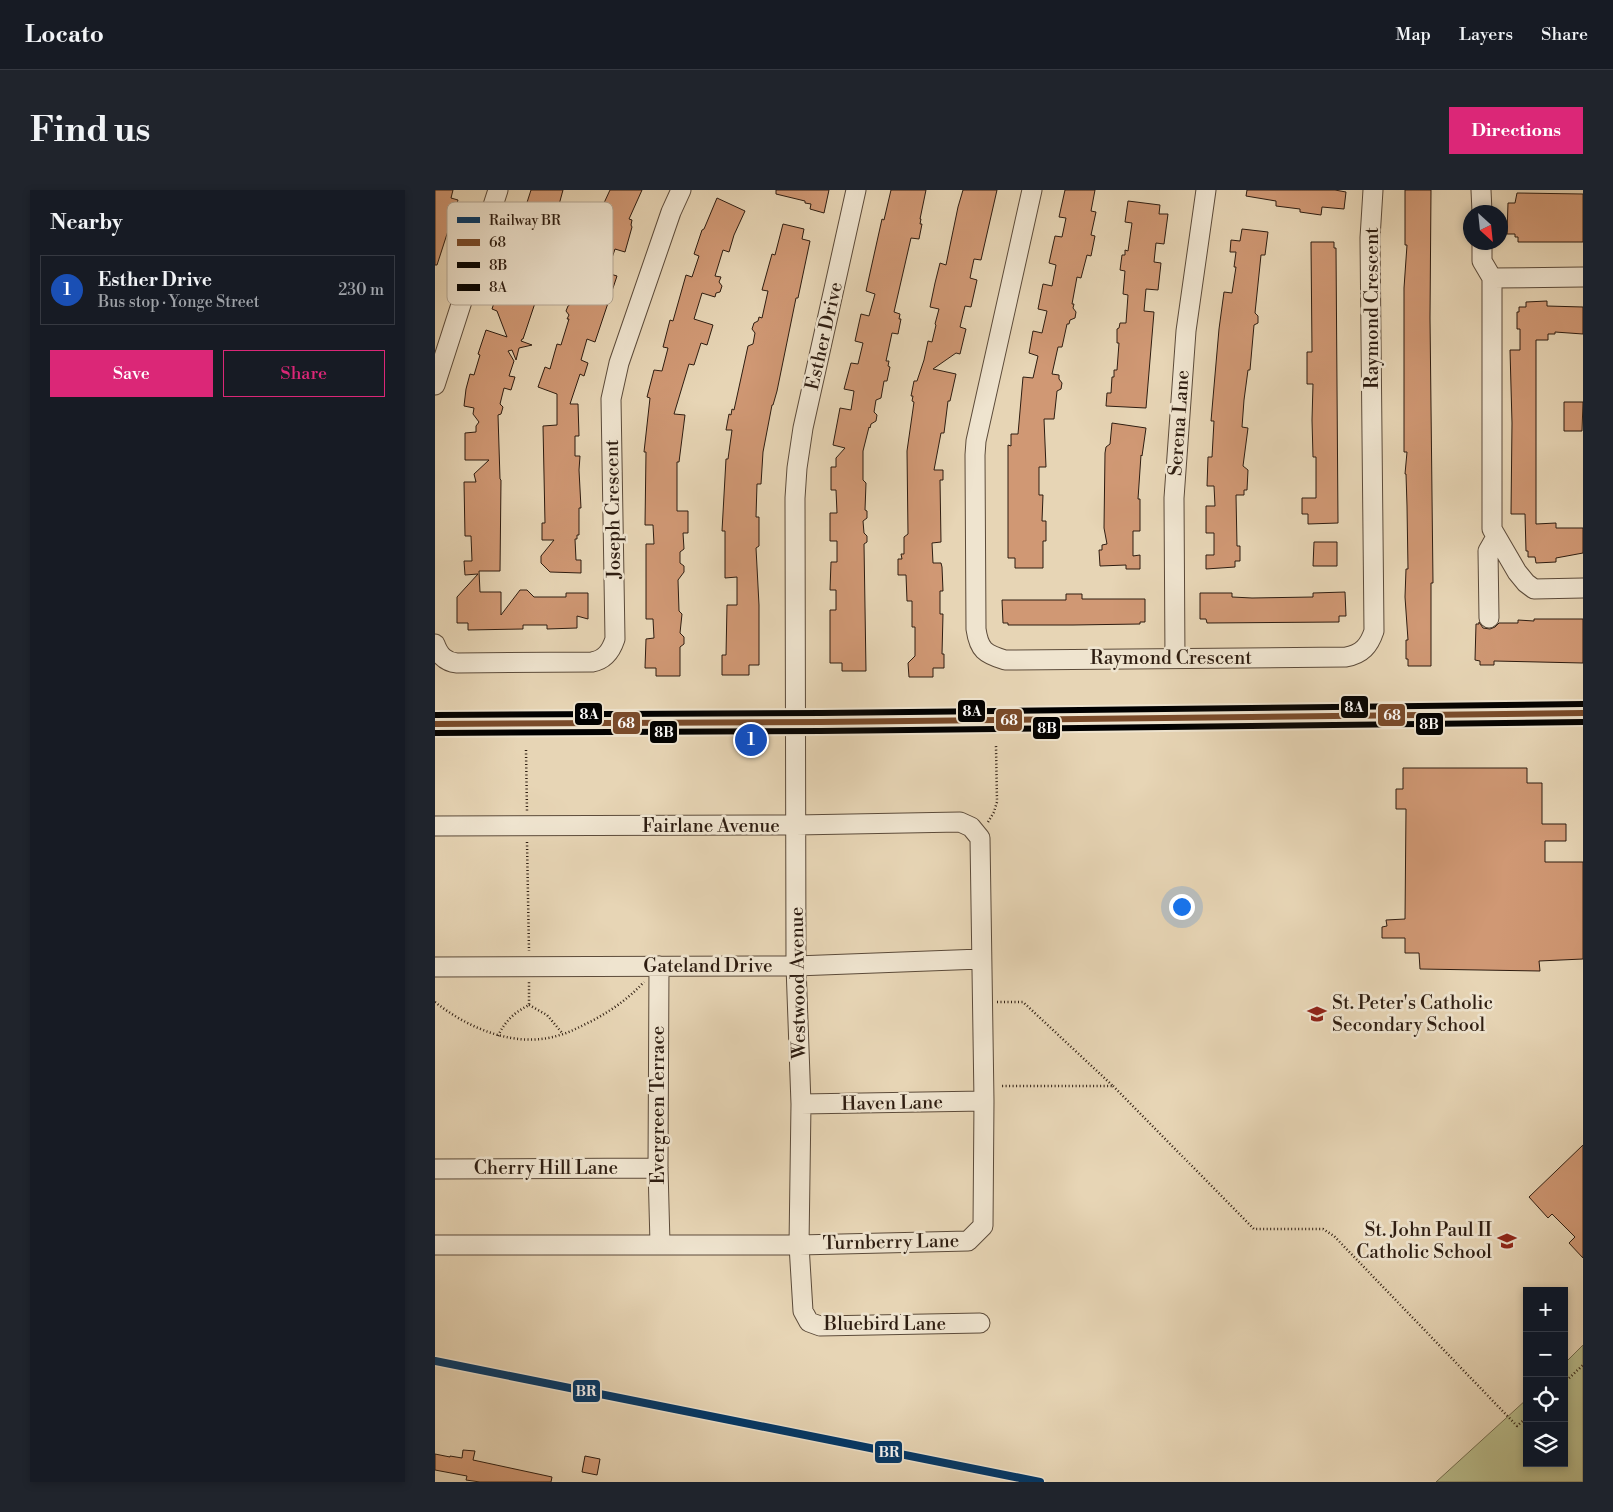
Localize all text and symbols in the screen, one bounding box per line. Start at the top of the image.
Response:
text: Locato [25,20,104,50]
text: Map [1396,23,1431,46]
text: Layers [1459,23,1513,46]
text: Share [1541,23,1588,46]
button: Directions [1449,107,1583,154]
text: Find us [30,109,150,152]
legend [447,202,613,305]
north arrow [1463,205,1508,250]
text: Nearby [50,210,123,236]
text: Railway BR [489,212,561,230]
street label: Raymond Crescent [1360,227,1384,389]
text: 68 [489,234,506,252]
text: 8B [489,257,507,275]
text: Esther Drive [98,268,212,292]
text: 8A [489,279,508,297]
text: 1 [63,280,71,300]
text: 230 m [338,280,384,300]
street label: Esther Drive [800,280,848,392]
text: Bus stop · Yonge Street [98,292,260,312]
button: Save [50,350,213,397]
button: Share [223,350,385,397]
street label: Serena Lane [1163,369,1195,477]
street label: Joseph Crescent [600,439,626,580]
street label: Raymond Crescent [1090,646,1252,670]
line badge: 8A [1340,695,1369,719]
line badge: 8A [957,699,986,723]
text: 8A [1345,699,1364,717]
line badge: 8A [574,702,603,726]
text: 8A [963,703,982,721]
line badge: 68 [1377,703,1406,727]
text: 8A [580,706,599,724]
text: 68 [1383,707,1401,725]
line badge: 68 [995,708,1023,732]
line badge: 68 [612,711,641,735]
text: 68 [1000,712,1018,730]
line badge: 8B [1415,712,1444,736]
text: 68 [617,715,635,733]
line badge: 8B [1032,716,1061,740]
text: 8B [1419,716,1439,734]
line badge: 8B [649,720,678,744]
text: 8B [1037,720,1057,738]
pin: 1 [735,721,767,759]
text: 8B [654,724,674,742]
street label: Fairlane Avenue [642,814,780,838]
your location [1169,894,1195,920]
street label: Westwood Avenue [785,907,811,1060]
street label: Gateland Drive [643,954,773,978]
place label: St. Peter's Catholic Secondary School [1332,991,1493,1037]
school or university icon: St. Peter's Catholic Secondary School [1306,1003,1328,1025]
street label: Evergreen Terrace [646,1026,670,1184]
street label: Haven Lane [841,1090,943,1116]
street label: Cherry Hill Lane [474,1156,618,1180]
place label: St. John Paul II Catholic School [1356,1218,1492,1264]
street label: Turnberry Lane [822,1229,960,1255]
school or university icon: St. John Paul II Catholic School [1496,1230,1518,1252]
map controls [1523,1287,1568,1467]
button: + [1523,1287,1568,1332]
street label: Bluebird Lane [823,1312,946,1336]
button: − [1523,1332,1568,1377]
button: locate [1523,1377,1568,1422]
line badge: BR [572,1379,601,1403]
text: BR [576,1383,597,1401]
button: layers [1523,1422,1568,1467]
line badge: BR [874,1440,903,1464]
text: BR [879,1444,900,1462]

